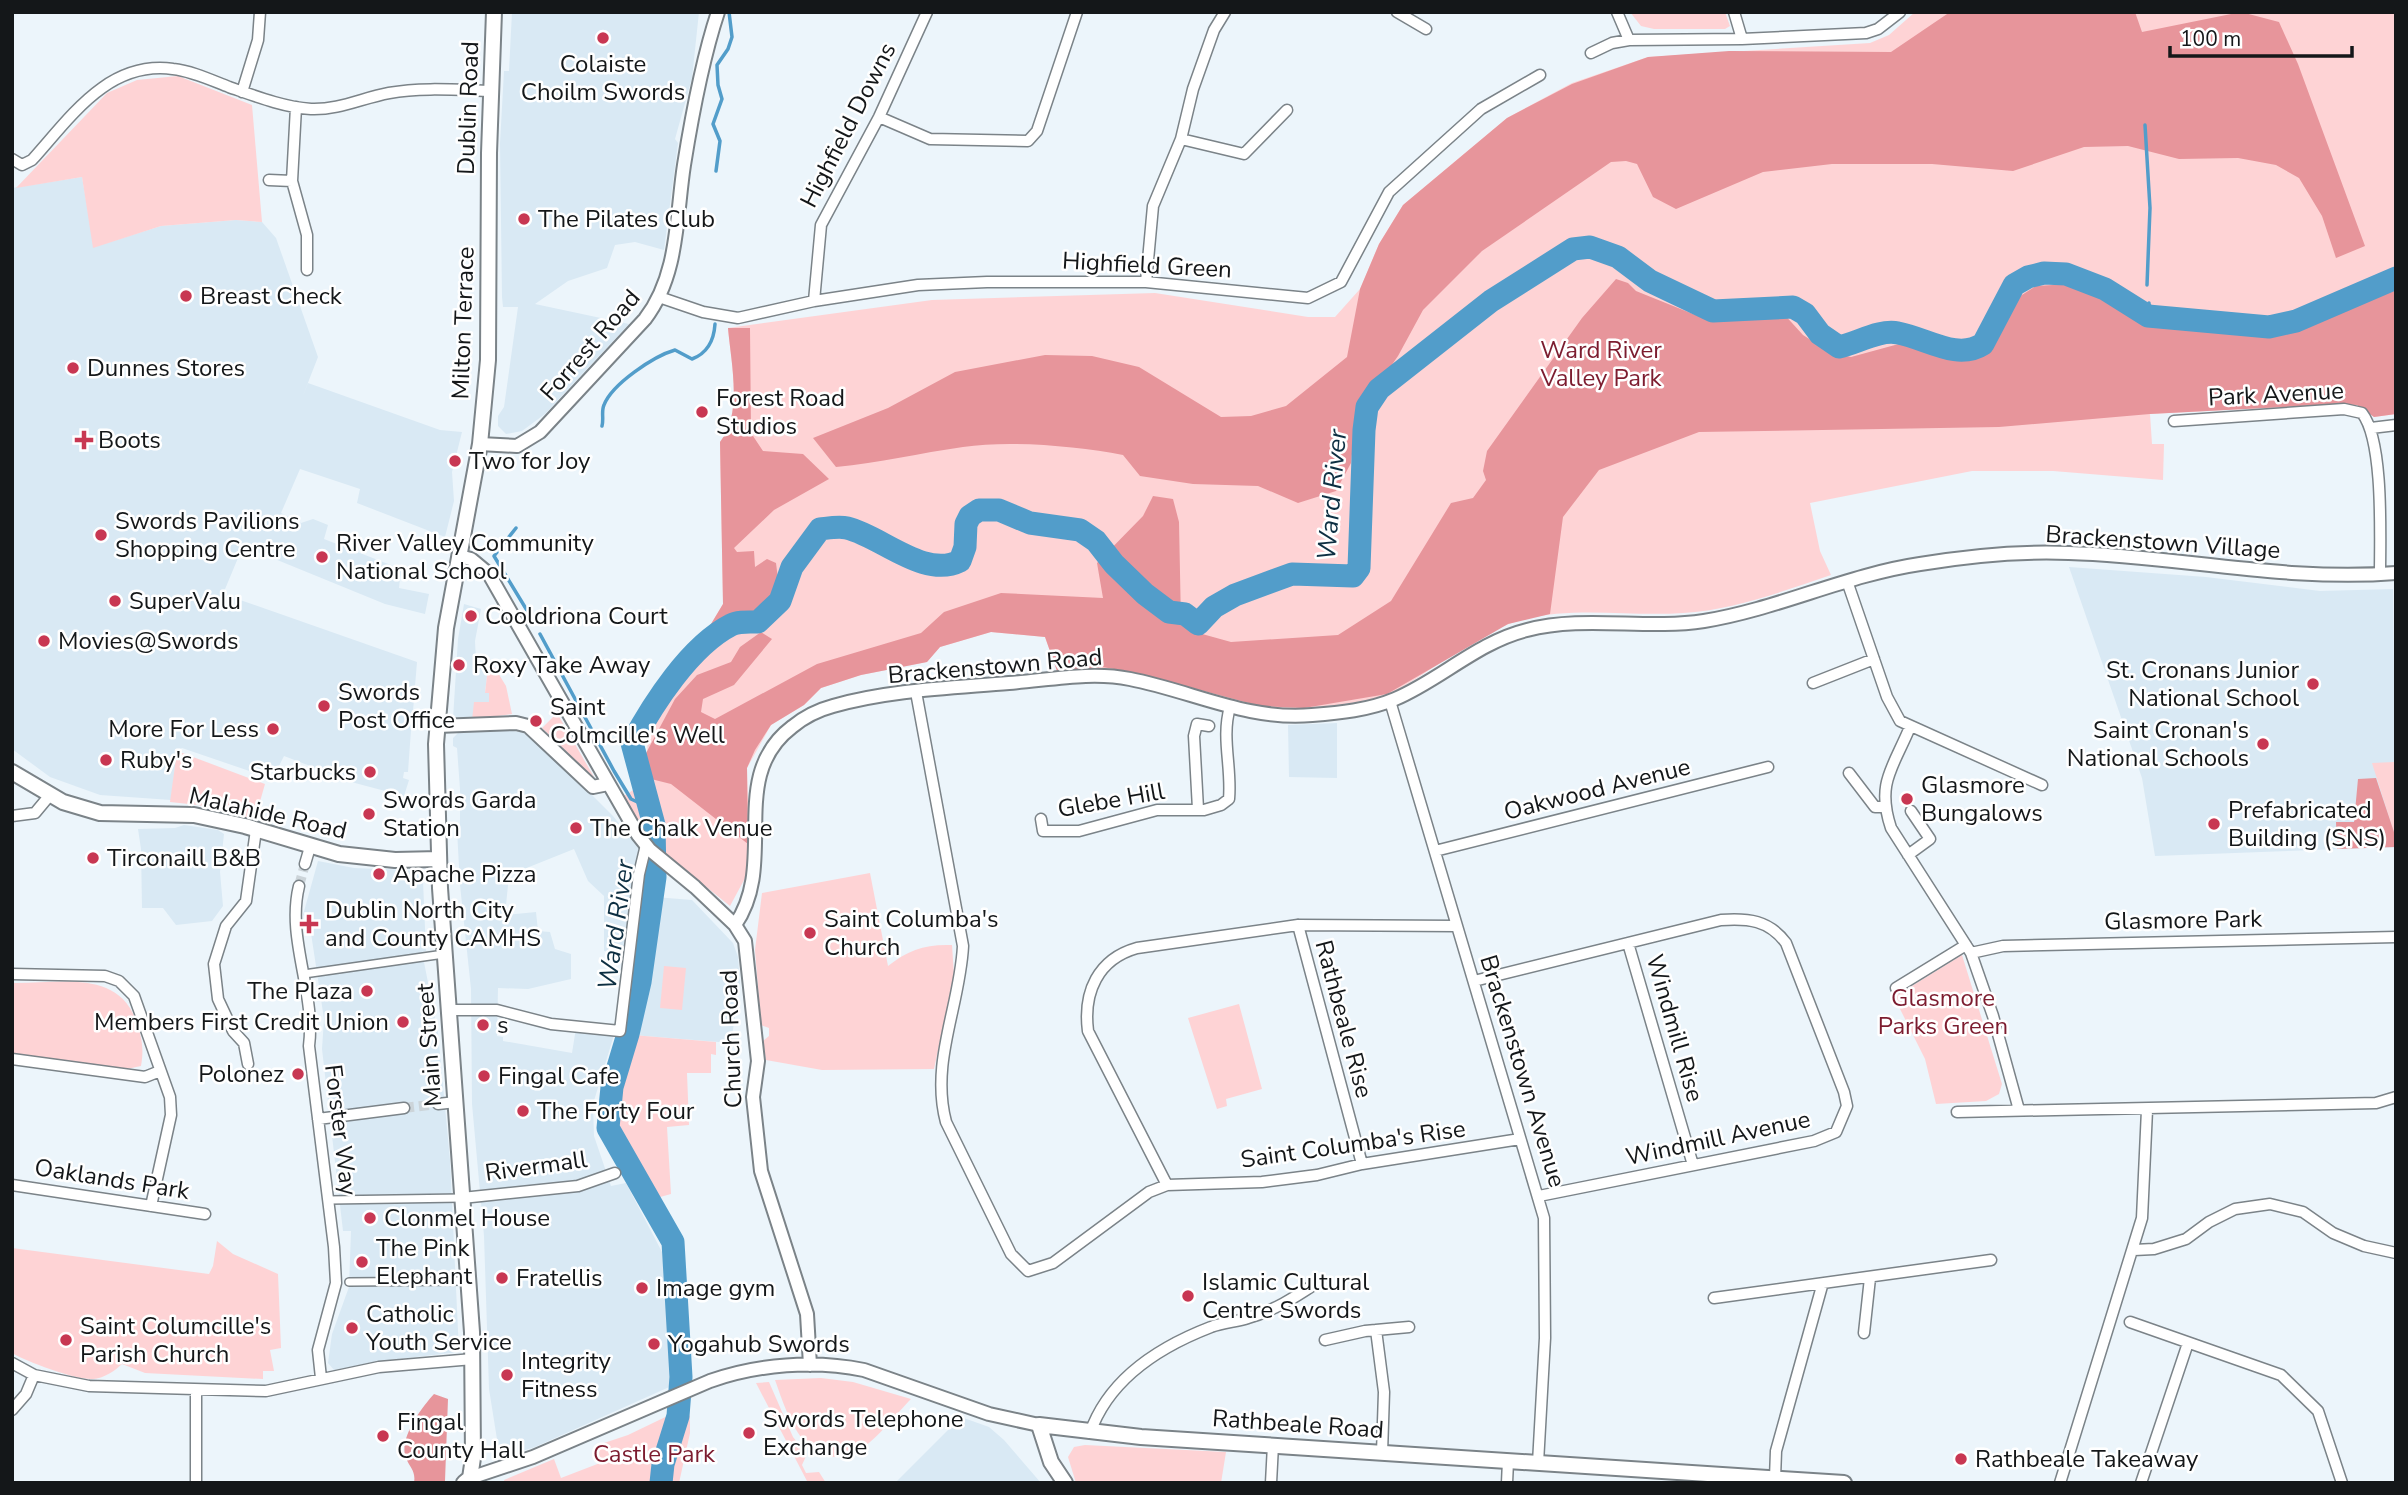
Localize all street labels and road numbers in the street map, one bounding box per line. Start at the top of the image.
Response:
street label: Highfield Downs [793,37,903,213]
street label: Dublin Road [450,41,486,175]
street label: Highfield Green [1061,245,1233,285]
street label: Milton Terrace [444,246,482,400]
street label: Forrest Road [533,283,647,407]
street label: Park Avenue [2207,374,2345,414]
street label: Brackenstown Village [2044,518,2282,566]
street label: Brackenstown Road [886,641,1104,691]
street label: Oakwood Avenue [1500,750,1694,828]
street label: Glebe Hill [1055,775,1167,825]
street label: Malahide Road [186,779,350,847]
street label: Glasmore Park [2104,903,2263,937]
street label: Rathbeale Rise [1308,937,1380,1101]
street label: Brackenstown Avenue [1472,951,1574,1191]
street label: Windmill Rise [1639,951,1711,1105]
street label: Church Road [713,969,749,1109]
street label: Main Street [409,981,449,1108]
street label: Forster Way [317,1063,365,1198]
street label: Windmill Avenue [1623,1103,1813,1173]
street label: Saint Columba's Rise [1239,1112,1467,1176]
street label: Rivermall [483,1143,589,1189]
street label: Oaklands Park [32,1151,193,1207]
street label: Rathbeale Road [1211,1402,1385,1446]

